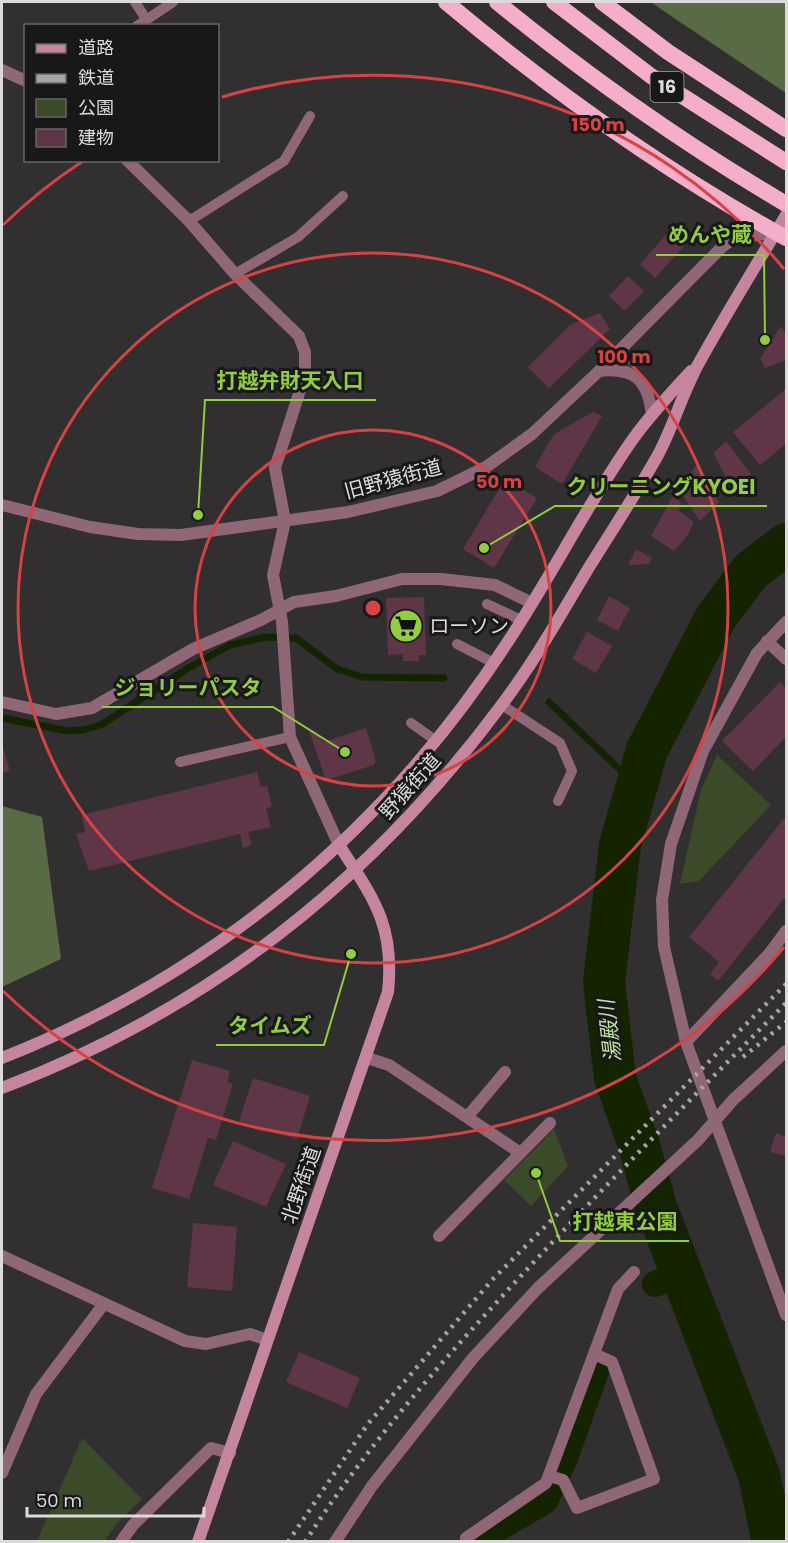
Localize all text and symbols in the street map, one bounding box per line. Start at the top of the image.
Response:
legend [24,24,219,162]
text: 道路 [78,35,114,60]
text: 鉄道 [78,65,114,90]
road number: 16 [650,72,684,102]
text: 公園 [78,95,114,120]
text: 150 m [571,112,625,137]
text: 建物 [78,125,114,150]
callout: めんや蔵 [656,216,764,255]
text: めんや蔵 [668,220,752,249]
text: 100 m [597,344,651,369]
callout: 打越弁財天入口 [205,361,376,400]
text: 打越弁財天入口 [217,366,364,395]
street label: 旧野猿街道 [341,453,445,505]
callout: クリーニングKYOEI [555,467,767,506]
text: 50 m [476,469,522,494]
text: クリーニングKYOEI [567,472,755,501]
centre of rings [363,598,383,618]
supermarket icon: ローソン [388,608,424,644]
place label: ローソン [429,612,509,640]
callout: ジョリーパスタ [102,668,273,707]
text: ジョリーパスタ [115,673,261,702]
street label: 野猿街道 [373,747,447,825]
water label: 湯殿川 [591,996,628,1064]
callout: タイムズ [216,1006,324,1045]
text: タイムズ [228,1011,312,1040]
street label: 北野街道 [275,1143,327,1227]
callout: 打越東公園 [560,1202,689,1241]
text: 打越東公園 [573,1207,678,1236]
scale bar [27,1480,204,1518]
text: 50 m [36,1488,82,1513]

